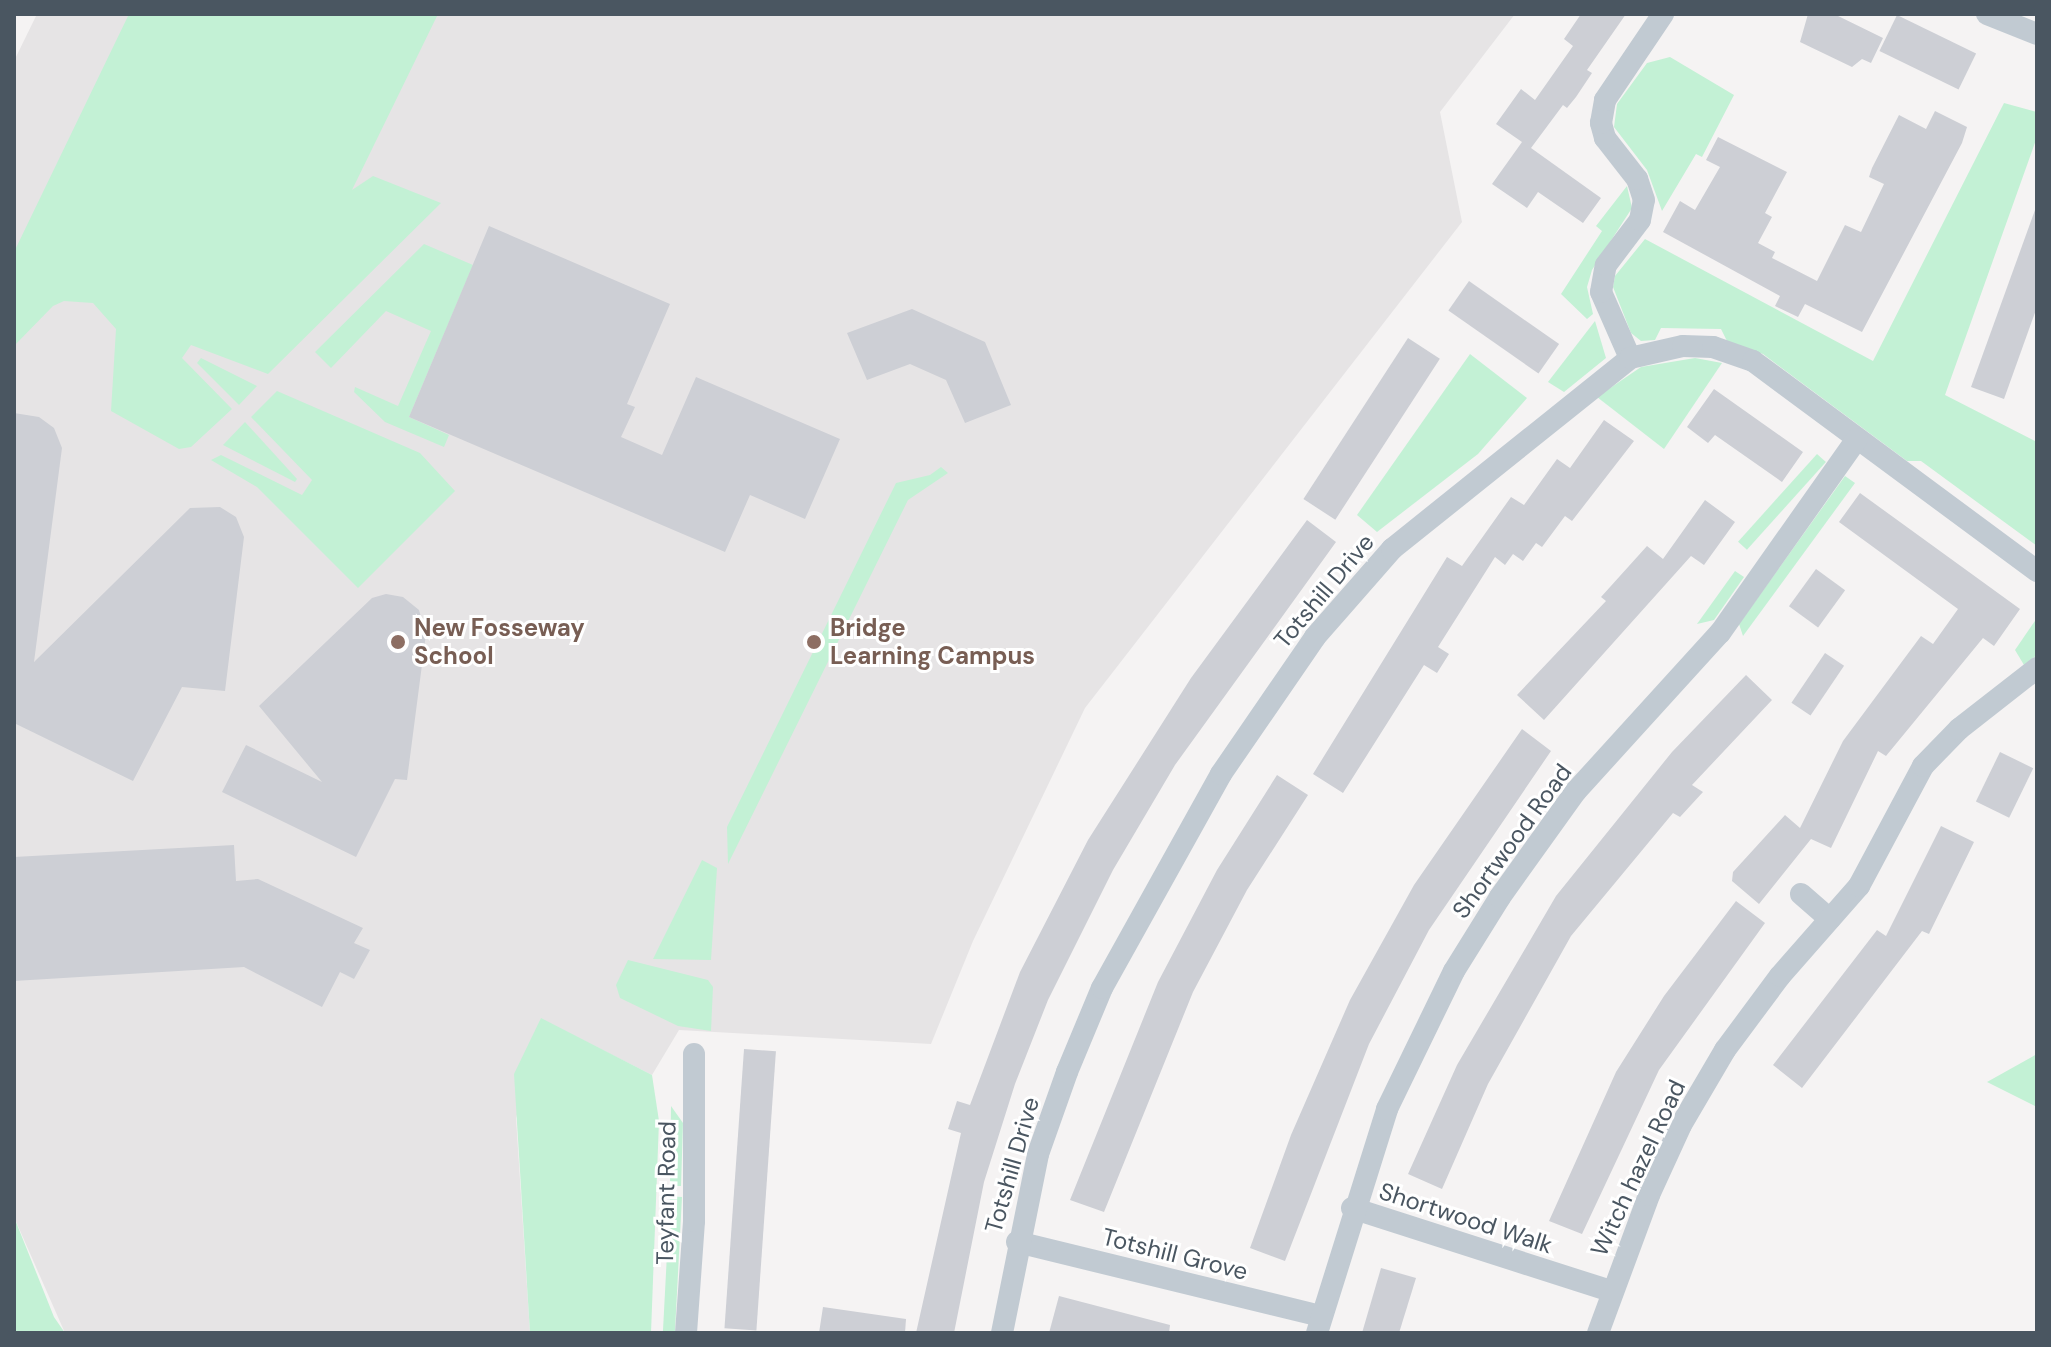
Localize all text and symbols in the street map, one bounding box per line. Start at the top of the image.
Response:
street label: Totshill Drive [1268,528,1380,654]
place label: New Fosseway School [414,614,585,670]
place label: Bridge Learning Campus [830,614,1035,670]
marker: New Fosseway School [389,633,407,651]
marker: Bridge Learning Campus [805,633,823,651]
street label: Shortwood Road [1446,758,1578,924]
street label: Witch hazel Road [1585,1075,1691,1261]
street label: Totshill Drive [979,1094,1045,1236]
street label: Teyfant Road [650,1121,682,1265]
street label: Shortwood Walk [1376,1176,1556,1260]
street label: Totshill Grove [1099,1222,1251,1286]

